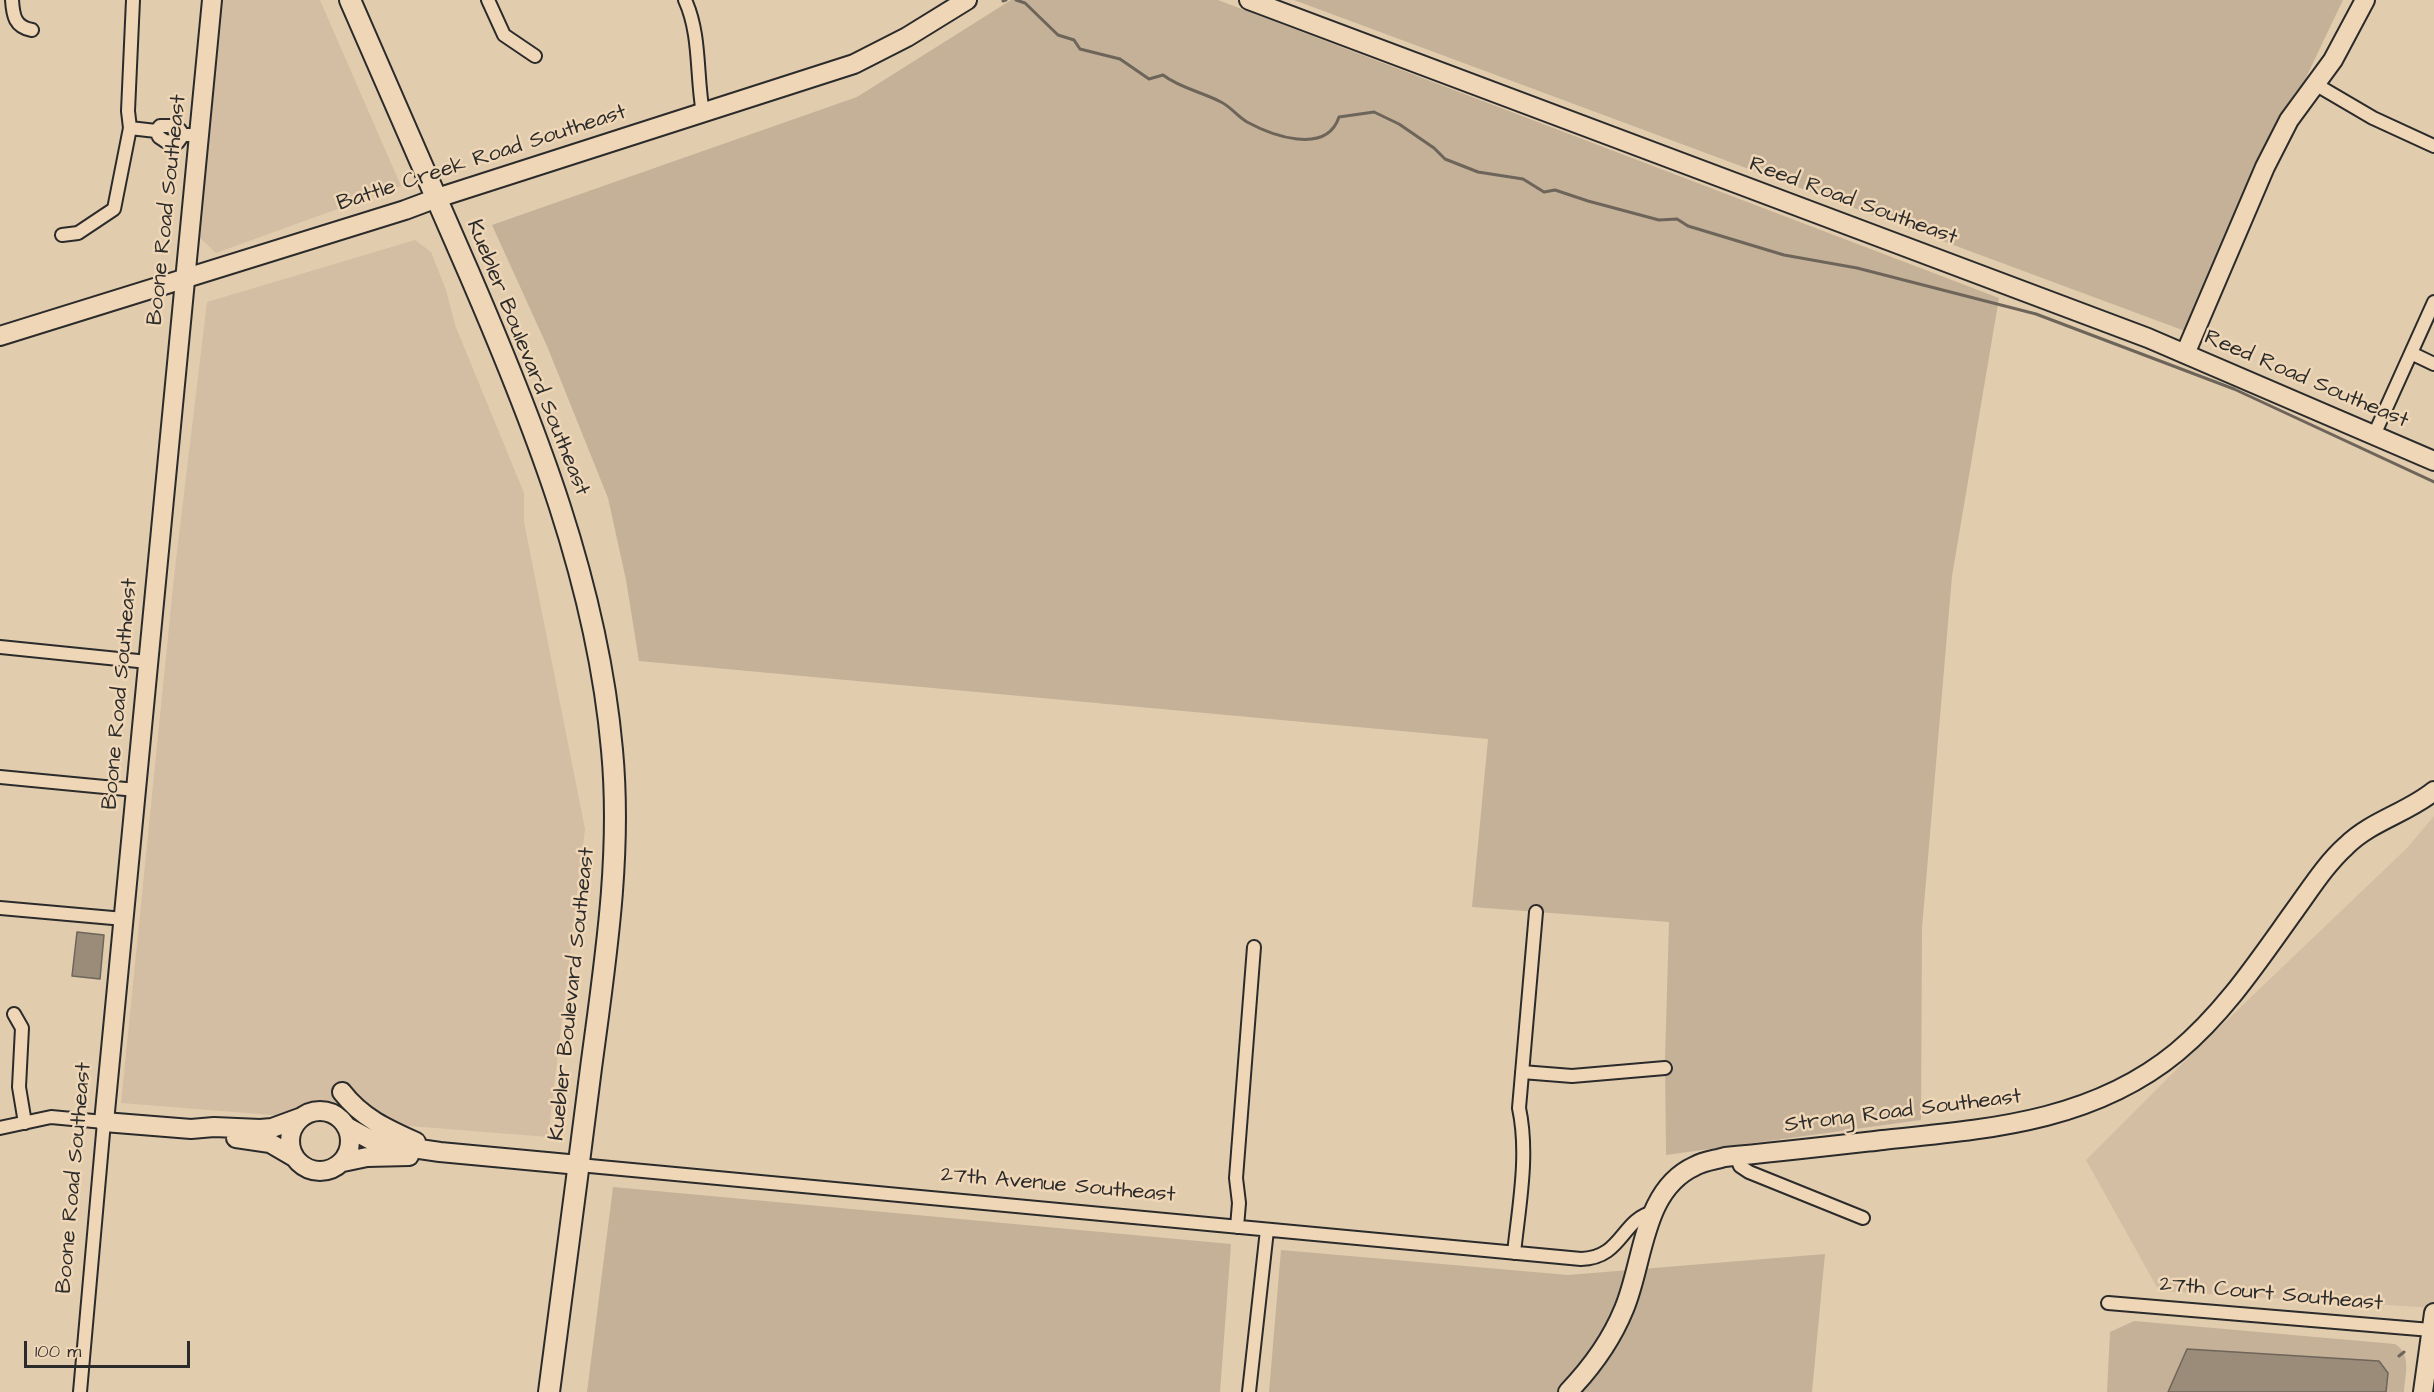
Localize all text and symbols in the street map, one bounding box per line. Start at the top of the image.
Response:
street label: Boone Road Southeast [143,93,193,327]
street label: Battle Creek Road Southeast [334,100,630,218]
street label: Reed Road Southeast [1745,152,1961,252]
street label: Kuebler Boulevard Southeast [460,216,594,500]
street label: Reed Road Southeast [2200,325,2412,435]
street label: Boone Road Southeast [98,577,144,811]
street label: Kuebler Boulevard Southeast [544,846,602,1142]
street label: Boone Road Southeast [52,1061,98,1295]
street label: Strong Road Southeast [1783,1084,2023,1140]
street label: 27th Avenue Southeast [940,1163,1176,1209]
street label: 27th Court Southeast [2158,1272,2384,1318]
scale bar [27,1329,194,1367]
text: 100 m [35,1339,81,1364]

